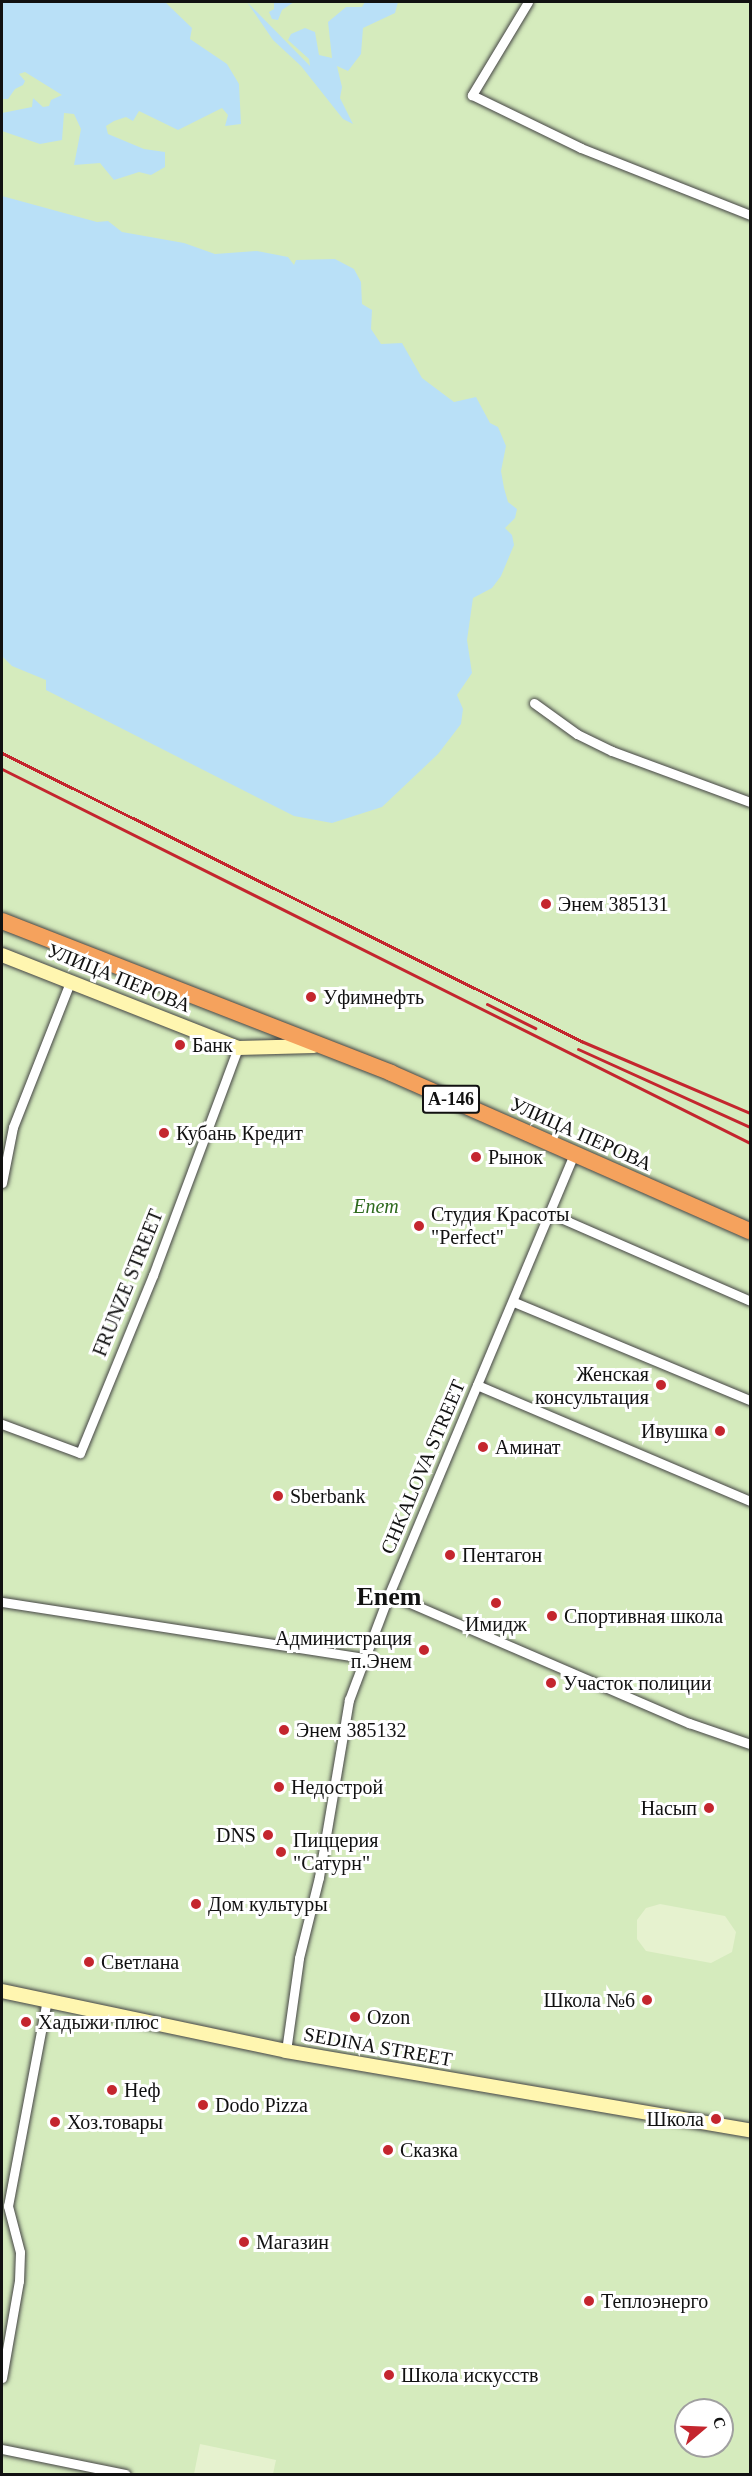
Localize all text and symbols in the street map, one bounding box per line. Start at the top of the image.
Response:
place label: Энем 385131 [558,892,668,916]
marker: Энем 385131 [539,897,553,911]
street label: УЛИЦА ПЕРОВА [44,938,194,1018]
place label: Уфимнефть [323,985,424,1009]
marker: Уфимнефть [304,990,318,1004]
place label: Банк [192,1033,233,1057]
marker: Банк [173,1038,187,1052]
road number: А-146 [421,1084,481,1114]
street label: УЛИЦА ПЕРОВА [506,1092,656,1176]
place label: Кубань Кредит [176,1121,303,1145]
marker: Кубань Кредит [157,1126,171,1140]
place label: Рынок [488,1145,543,1169]
marker: Рынок [469,1150,483,1164]
park label: Enem [353,1194,399,1218]
place label: Студия Красоты "Perfect" [431,1202,569,1249]
street label: FRUNZE STREET [88,1206,168,1360]
marker: Студия Красоты "Perfect" [412,1219,426,1233]
place label: Женская консультация [535,1362,649,1409]
street label: CHKALOVA STREET [375,1376,471,1558]
marker: Женская консультация [654,1378,668,1392]
place label: Ивушка [641,1419,708,1443]
marker: Ивушка [713,1424,727,1438]
place label: Аминат [495,1435,561,1459]
marker: Аминат [476,1440,490,1454]
place label: Sberbank [290,1484,366,1508]
marker: Sberbank [271,1489,285,1503]
place label: Пентагон [462,1543,542,1567]
marker: Пентагон [443,1548,457,1562]
district label: Enem [356,1581,422,1613]
marker: Имидж [489,1596,503,1610]
place label: Спортивная школа [564,1604,723,1628]
marker: Спортивная школа [545,1609,559,1623]
place label: Имидж [465,1612,527,1636]
place label: Администрация п.Энем [275,1626,412,1673]
marker: Администрация п.Энем [417,1643,431,1657]
place label: Участок полиции [563,1671,711,1695]
marker: Участок полиции [544,1676,558,1690]
place label: Энем 385132 [296,1718,406,1742]
marker: Энем 385132 [277,1723,291,1737]
place label: Недострой [291,1775,383,1799]
marker: Недострой [272,1780,286,1794]
place label: Насып [641,1796,697,1820]
marker: Насып [702,1801,716,1815]
place label: DNS [216,1823,256,1847]
marker: DNS [261,1828,275,1842]
place label: Пиццерия "Сатурн" [293,1828,378,1875]
marker: Пиццерия "Сатурн" [274,1845,288,1859]
place label: Дом культуры [208,1892,328,1916]
marker: Дом культуры [189,1897,203,1911]
place label: Светлана [101,1950,179,1974]
marker: Светлана [82,1955,96,1969]
place label: Школа №6 [543,1988,635,2012]
marker: Школа №6 [640,1993,654,2007]
place label: Ozon [367,2005,410,2029]
place label: Хадыжи плюс [38,2010,159,2034]
marker: Ozon [348,2010,362,2024]
marker: Хадыжи плюс [19,2015,33,2029]
street label: SEDINA STREET [301,2022,455,2072]
place label: Неф [124,2078,161,2102]
marker: Неф [105,2083,119,2097]
place label: Dodo Pizza [215,2093,308,2117]
marker: Dodo Pizza [196,2098,210,2112]
place label: Школа [647,2107,704,2131]
place label: Хоз.товары [67,2110,163,2134]
marker: Школа [709,2112,723,2126]
marker: Хоз.товары [48,2115,62,2129]
place label: Сказка [400,2138,458,2162]
marker: Сказка [381,2143,395,2157]
place label: Магазин [256,2230,329,2254]
marker: Магазин [237,2235,251,2249]
place label: Теплоэнерго [601,2289,708,2313]
marker: Теплоэнерго [582,2294,596,2308]
place label: Школа искусств [401,2363,538,2387]
marker: Школа искусств [382,2368,396,2382]
north arrow [674,2398,734,2458]
text: С [710,2414,730,2431]

